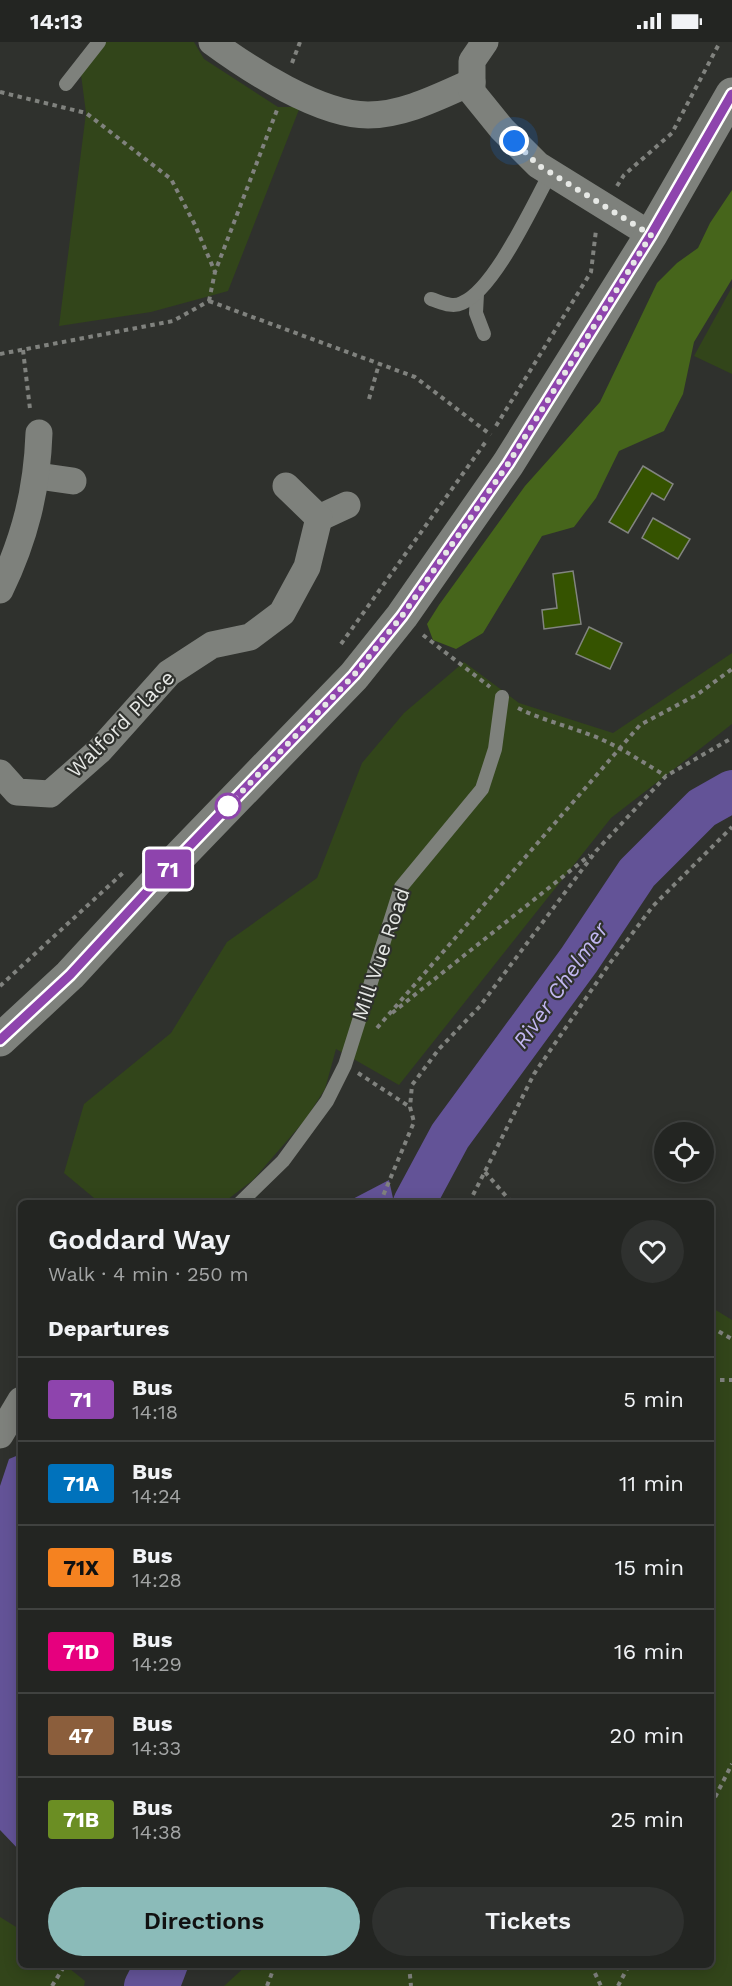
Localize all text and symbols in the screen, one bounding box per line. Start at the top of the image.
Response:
text: 14:13 [30,9,83,34]
your location [499,126,529,156]
street label: Walford Place [62,665,180,783]
unlabelled marker [215,793,241,819]
line badge: 71 [141,850,195,888]
text: 71 [157,857,179,882]
street label: Mill Vue Road [346,884,415,1023]
water label: River Chelmer [508,916,614,1053]
map controls [654,1122,714,1182]
button: locate [654,1122,714,1182]
button: heart [621,1220,684,1283]
text: Goddard Way [48,1223,230,1256]
text: Walk · 4 min · 250 m [48,1262,249,1286]
text: Departures [48,1316,169,1341]
text: Bus [132,1375,172,1400]
text: 71 [70,1387,92,1412]
text: 5 min [623,1387,684,1412]
text: 14:18 [132,1400,178,1424]
text: Bus [132,1459,172,1484]
text: 71A [63,1471,99,1496]
text: 11 min [619,1471,684,1496]
text: 14:24 [132,1484,181,1508]
text: Bus [132,1543,172,1568]
text: 71X [63,1555,99,1580]
text: 15 min [615,1555,684,1580]
text: 14:28 [132,1568,182,1592]
text: Bus [132,1627,172,1652]
text: 71D [63,1639,99,1664]
text: 16 min [614,1639,684,1664]
text: 14:29 [132,1652,182,1676]
text: Bus [132,1711,172,1736]
text: 47 [68,1723,94,1748]
text: 20 min [610,1723,684,1748]
text: 14:33 [132,1736,181,1760]
text: Bus [132,1795,172,1820]
text: 71B [63,1807,99,1832]
text: 25 min [610,1807,684,1832]
text: 14:38 [132,1820,182,1844]
button: Directions [48,1887,360,1956]
button: Tickets [372,1887,684,1956]

